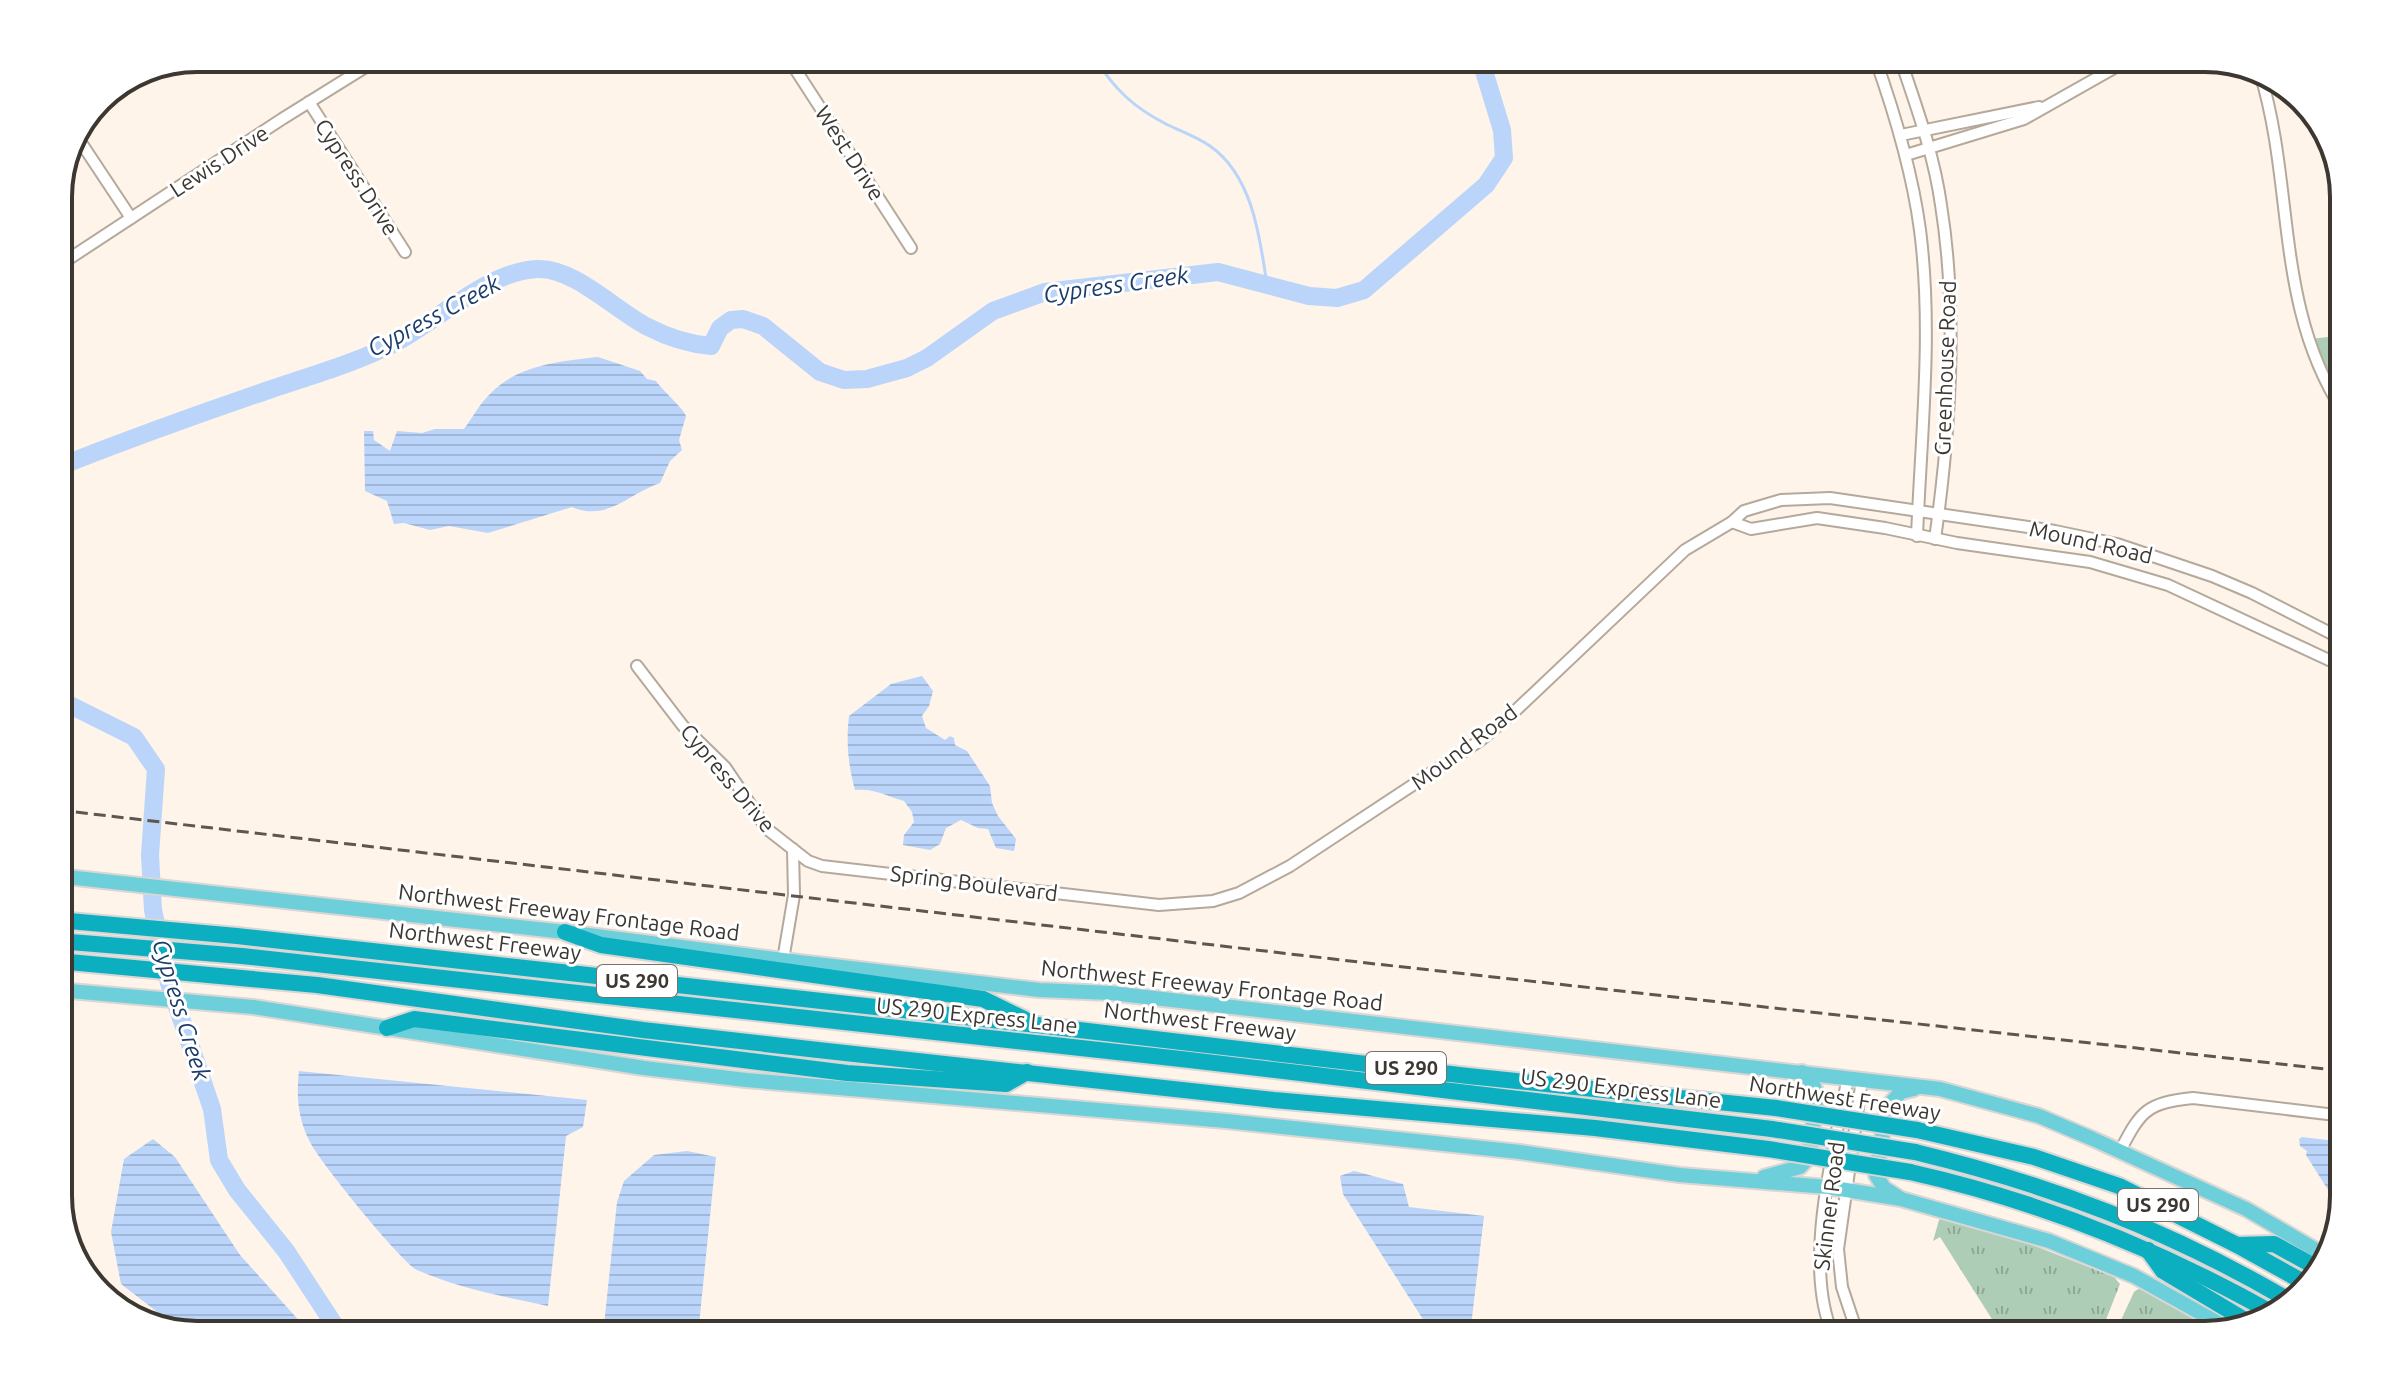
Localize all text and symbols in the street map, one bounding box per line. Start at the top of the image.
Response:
street label: West Drive [811,101,890,205]
street label: Cypress Drive [311,114,404,240]
street label: Lewis Drive [165,119,273,202]
water label: Cypress Creek [1041,261,1191,308]
water label: Cypress Creek [363,269,505,362]
street label: Greenhouse Road [1929,280,1960,456]
street label: Mound Road [2027,515,2155,568]
street label: Mound Road [1406,699,1521,794]
street label: Cypress Drive [676,718,781,837]
street label: Spring Boulevard [889,860,1059,905]
street label: Northwest Freeway Frontage Road [397,878,741,946]
street label: Northwest Freeway [387,916,583,966]
water label: Cypress Creek [147,936,216,1085]
street label: Northwest Freeway Frontage Road [1040,954,1384,1015]
road number: US 290 [597,965,677,997]
street label: US 290 Express Lane [875,992,1079,1038]
street label: Northwest Freeway [1103,996,1298,1045]
road number: US 290 [1366,1052,1446,1084]
street label: US 290 Express Lane [1519,1063,1723,1112]
street label: Northwest Freeway [1748,1070,1943,1125]
street label: Skinner Road [1808,1140,1849,1272]
road number: US 290 [2118,1189,2198,1221]

